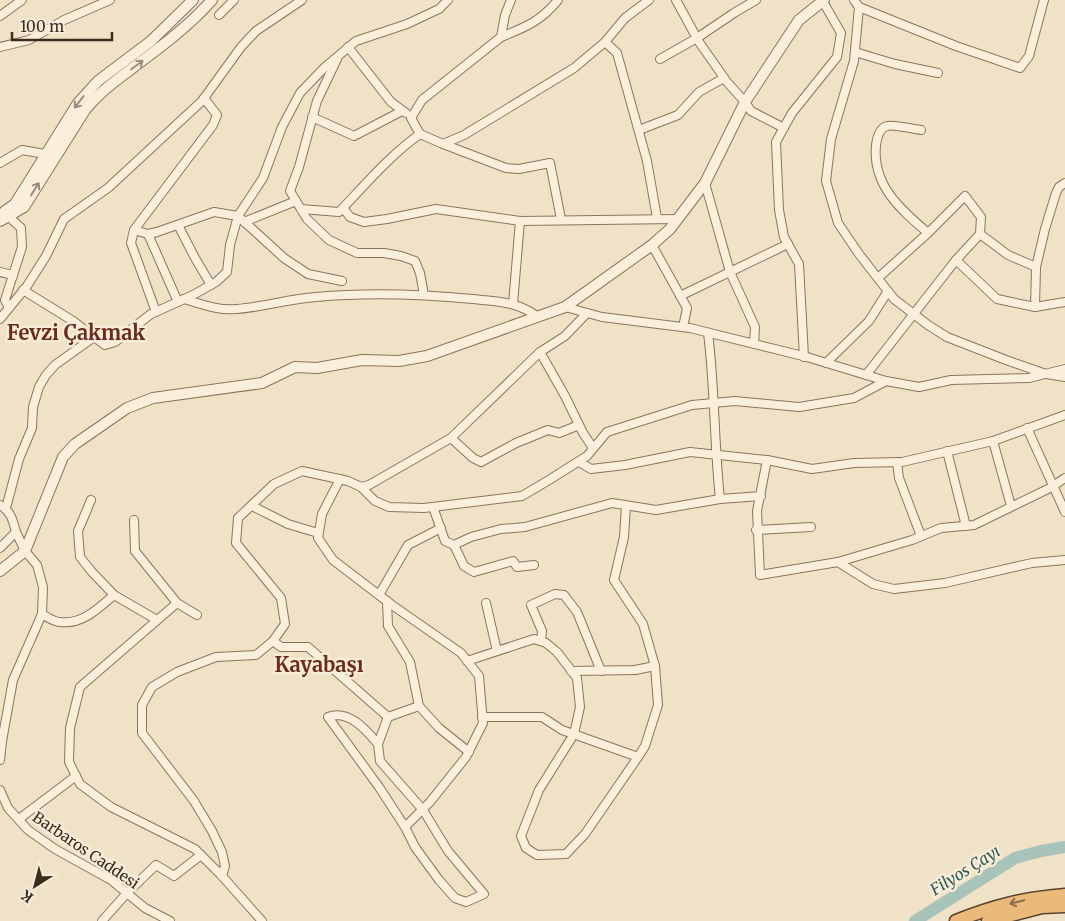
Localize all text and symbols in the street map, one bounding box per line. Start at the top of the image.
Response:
scale bar [12,10,112,42]
text: 100 m [20,17,64,36]
one-way arrow [130,60,144,70]
one-way arrow [74,96,85,109]
one-way arrow [30,182,40,196]
district label: Fevzi Çakmak [7,320,145,345]
district label: Kayabaşı [275,652,364,677]
street label: Barbaros Caddesi [29,807,143,893]
water label: Filyos Çayı [926,841,1004,900]
north arrow [10,861,60,911]
text: K [17,886,37,907]
one-way arrow [1009,898,1025,907]

